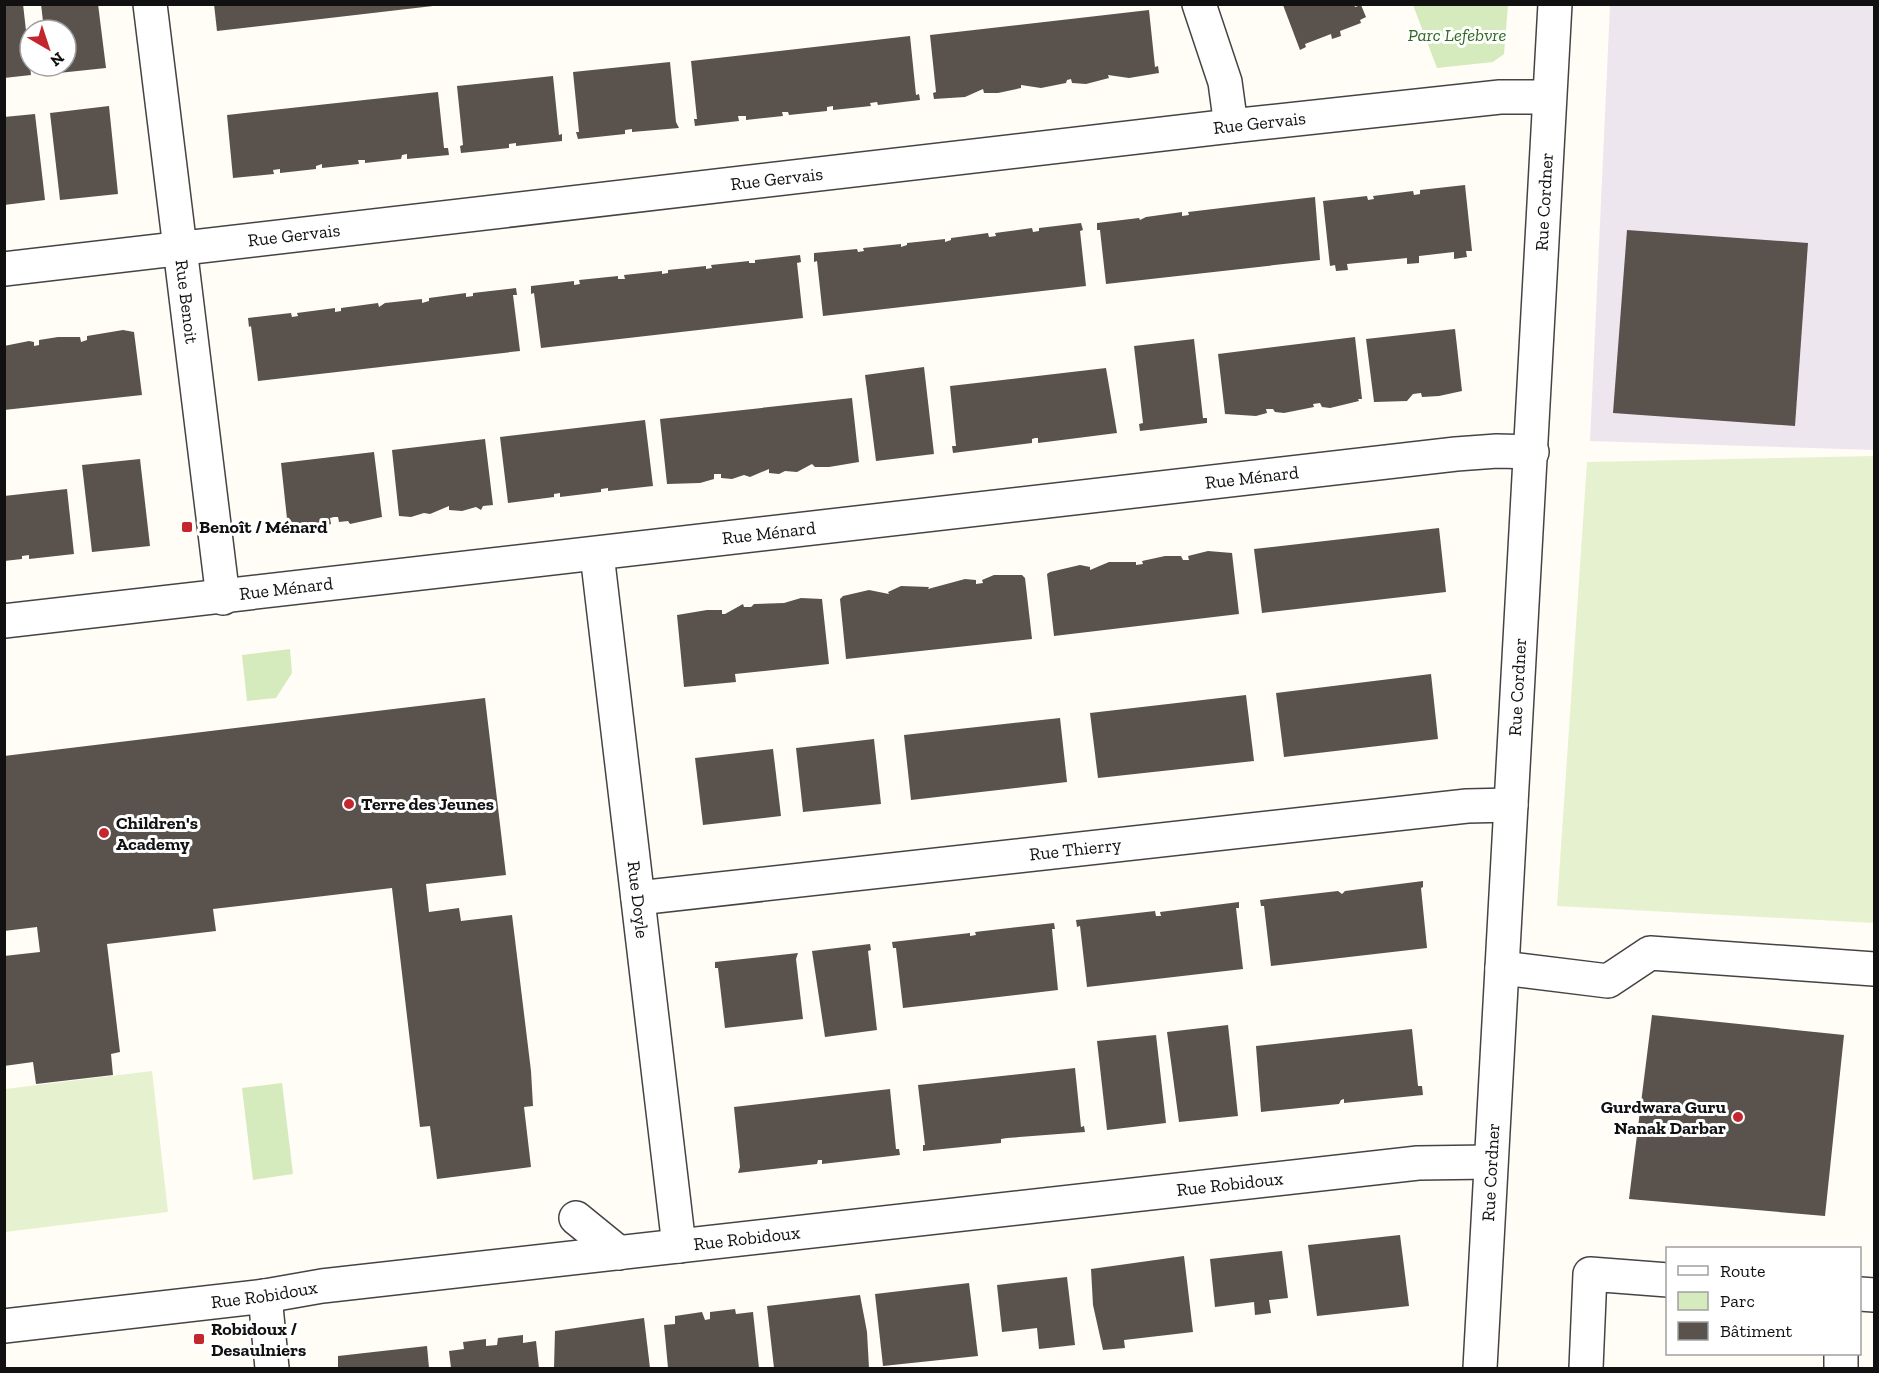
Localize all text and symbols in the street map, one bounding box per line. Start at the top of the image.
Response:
north arrow [18,18,78,78]
park label: Parc Lefebvre [1408,24,1506,46]
text: N [46,48,68,70]
street label: Rue Gervais [1212,107,1307,139]
street label: Rue Cordner [1530,152,1558,252]
street label: Rue Gervais [729,163,824,195]
street label: Rue Gervais [247,219,342,252]
street label: Rue Benoit [171,259,203,345]
street label: Rue Ménard [1204,461,1300,494]
place label: Benoît / Ménard [199,516,328,538]
street label: Rue Ménard [721,517,817,549]
marker: Benoît / Ménard [180,520,194,534]
street label: Rue Ménard [238,572,334,605]
street label: Rue Cordner [1504,637,1531,737]
place label: Terre des Jeunes [361,793,494,815]
marker: Terre des Jeunes [342,797,356,811]
place label: Children's Academy [116,812,198,855]
marker: Children's Academy [97,826,111,840]
street label: Rue Thierry [1028,833,1123,866]
street label: Rue Doyle [622,860,653,939]
place label: Gurdwara Guru Nanak Darbar [1601,1096,1726,1139]
marker: Gurdwara Guru Nanak Darbar [1731,1110,1745,1124]
street label: Rue Cordner [1477,1123,1504,1222]
street label: Rue Robidoux [1175,1167,1284,1201]
street label: Rue Robidoux [692,1221,801,1255]
legend [1666,1247,1861,1355]
text: Route [1720,1260,1765,1282]
street label: Rue Robidoux [210,1276,319,1313]
text: Parc [1720,1290,1755,1312]
place label: Robidoux / Desaulniers [211,1318,306,1361]
text: Bâtiment [1720,1320,1793,1342]
marker: Robidoux / Desaulniers [192,1332,206,1346]

